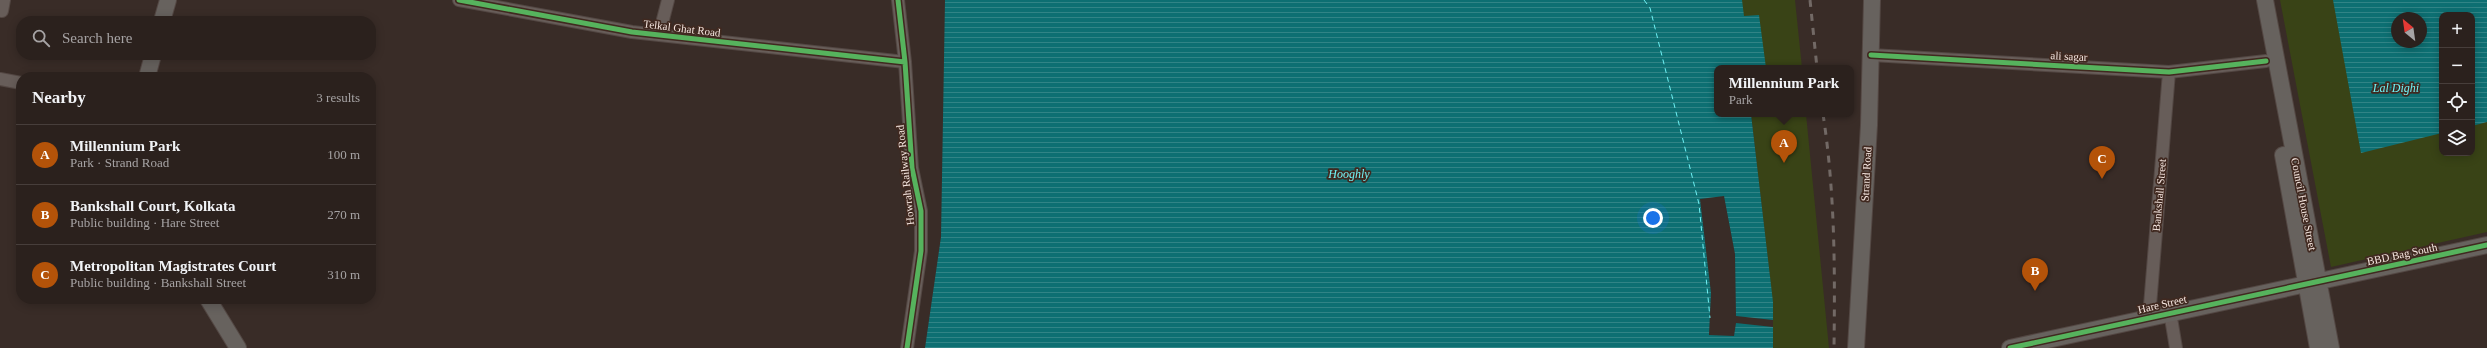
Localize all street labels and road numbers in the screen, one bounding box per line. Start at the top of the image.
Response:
street label: Telkal Ghat Road [643,17,722,39]
street label: ali sagar [2050,49,2088,63]
street label: Howrah Railway Road [894,124,916,226]
street label: Strand Road [1859,146,1873,202]
street label: Council House Street [2289,157,2319,251]
street label: Bankshall Street [2150,158,2168,232]
street label: BBD Bag South [2366,241,2439,267]
street label: Hare Street [2136,293,2188,315]

